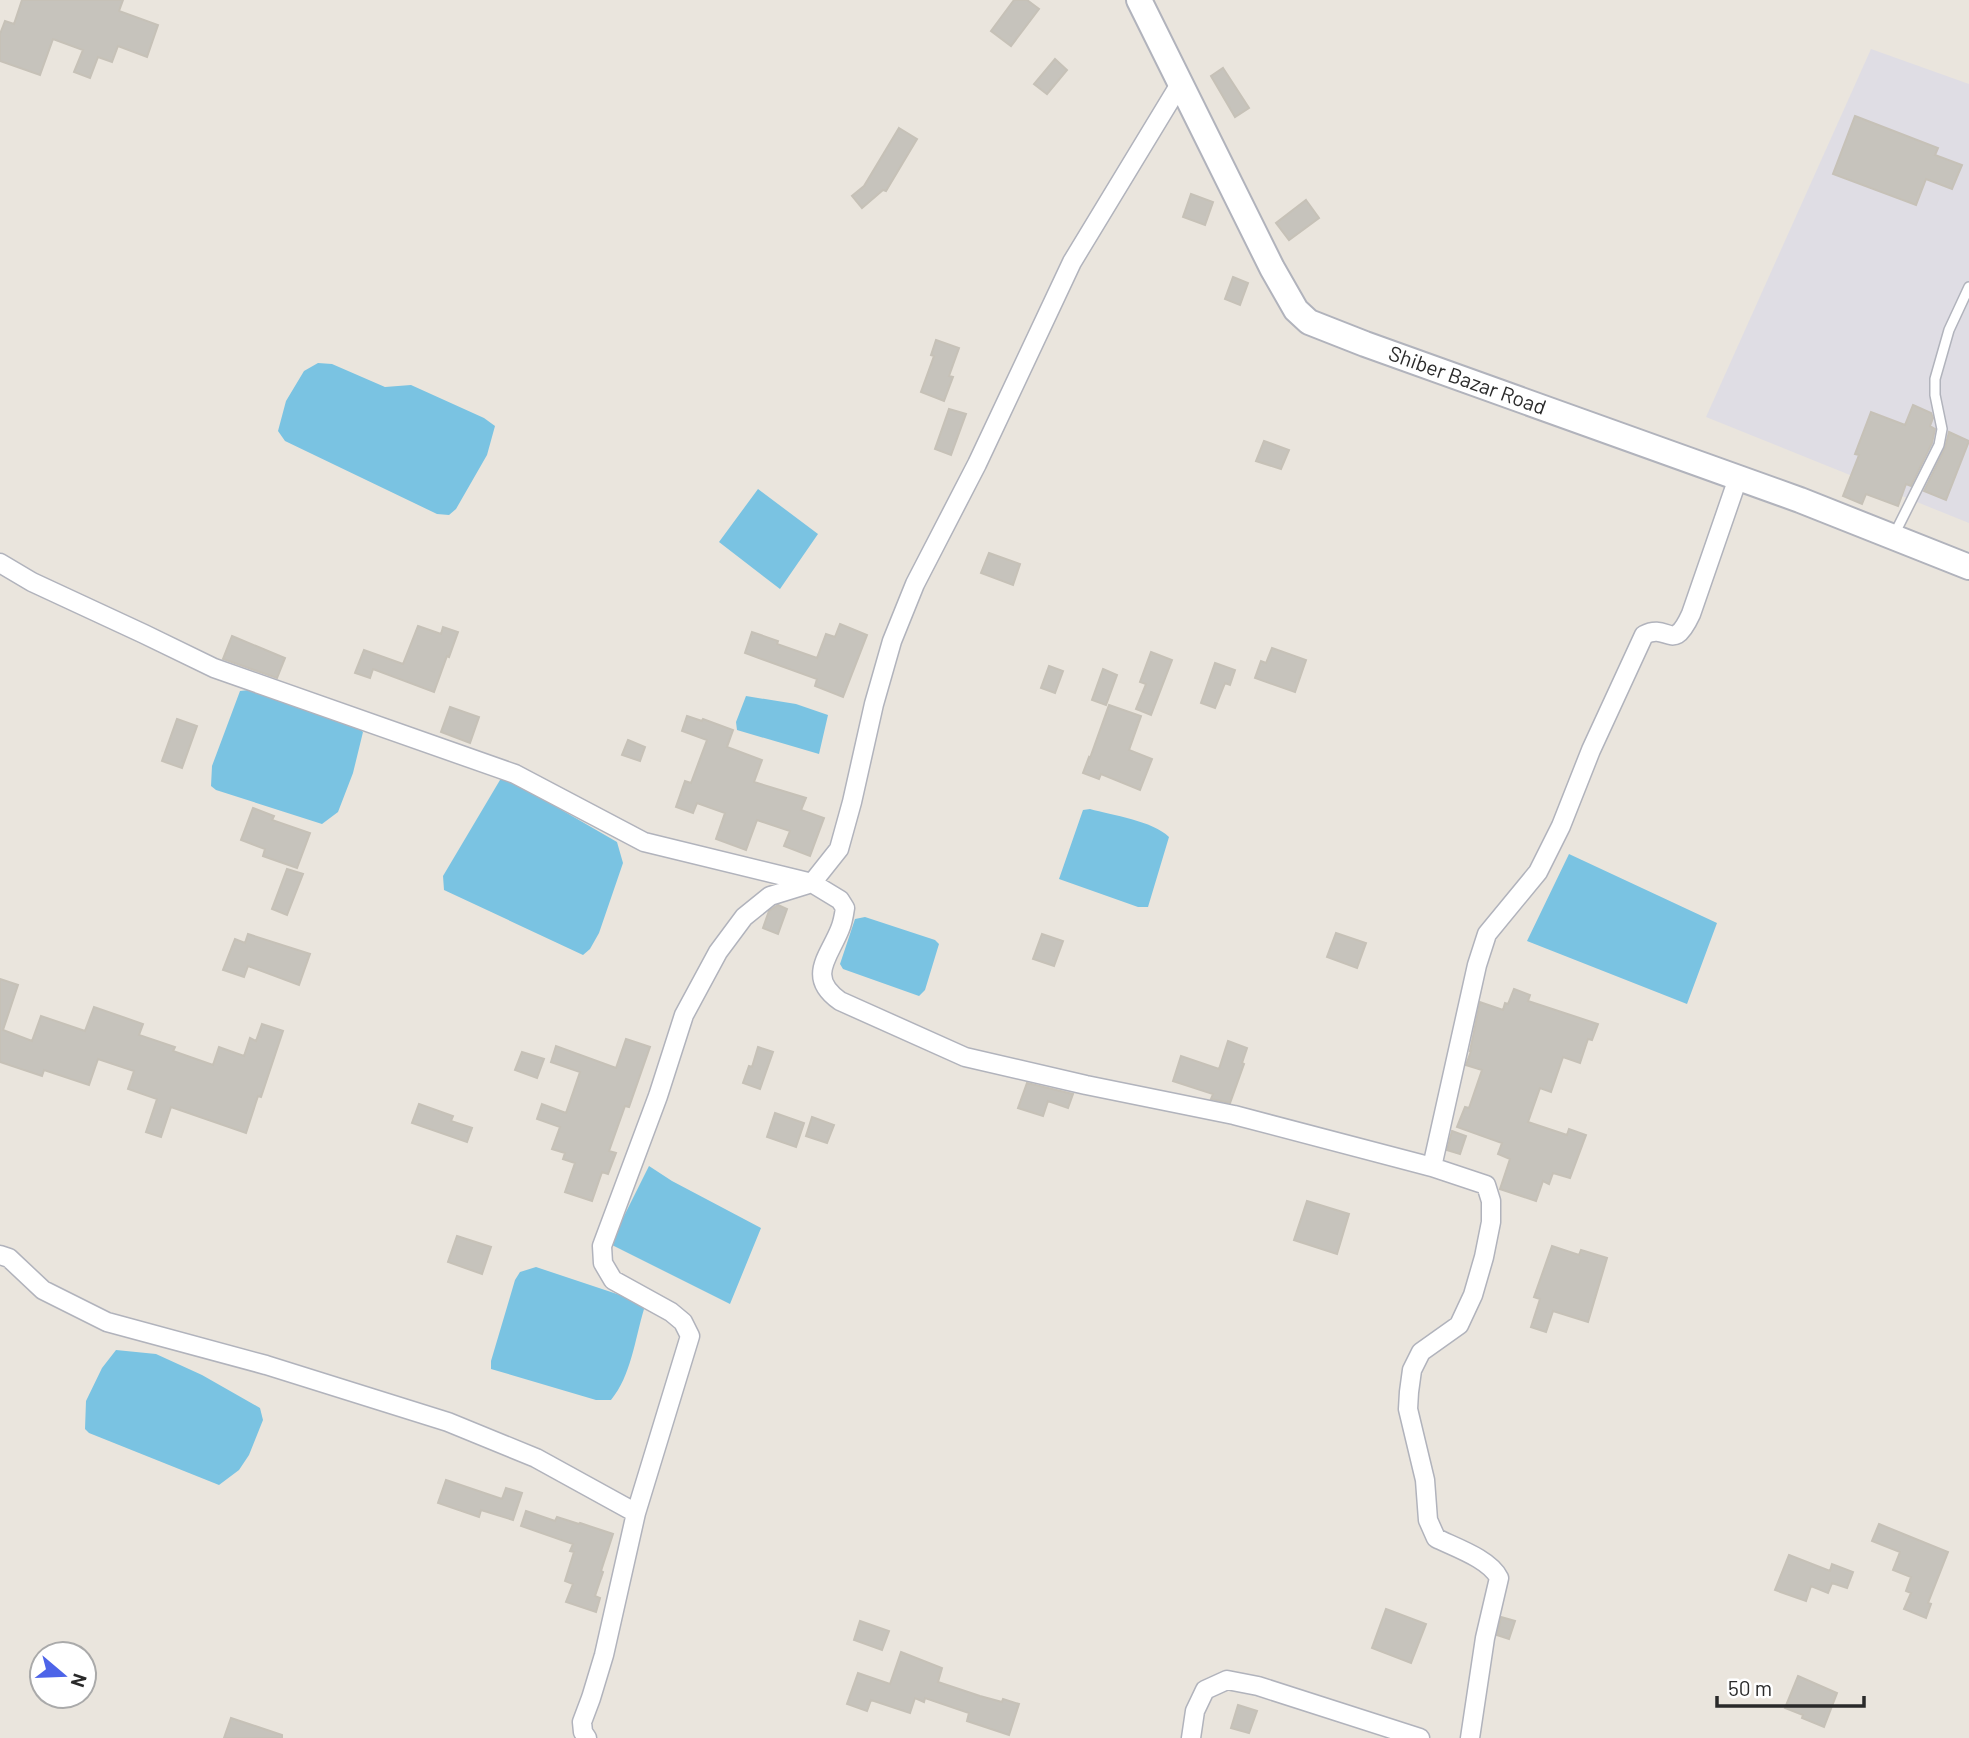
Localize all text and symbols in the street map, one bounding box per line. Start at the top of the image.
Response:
street label: Shiber Bazar Road [1386,340,1550,419]
north arrow [28,1640,98,1710]
scale bar [1717,1664,1864,1708]
text: N [67,1671,92,1690]
text: 50 m [1728,1675,1772,1700]

